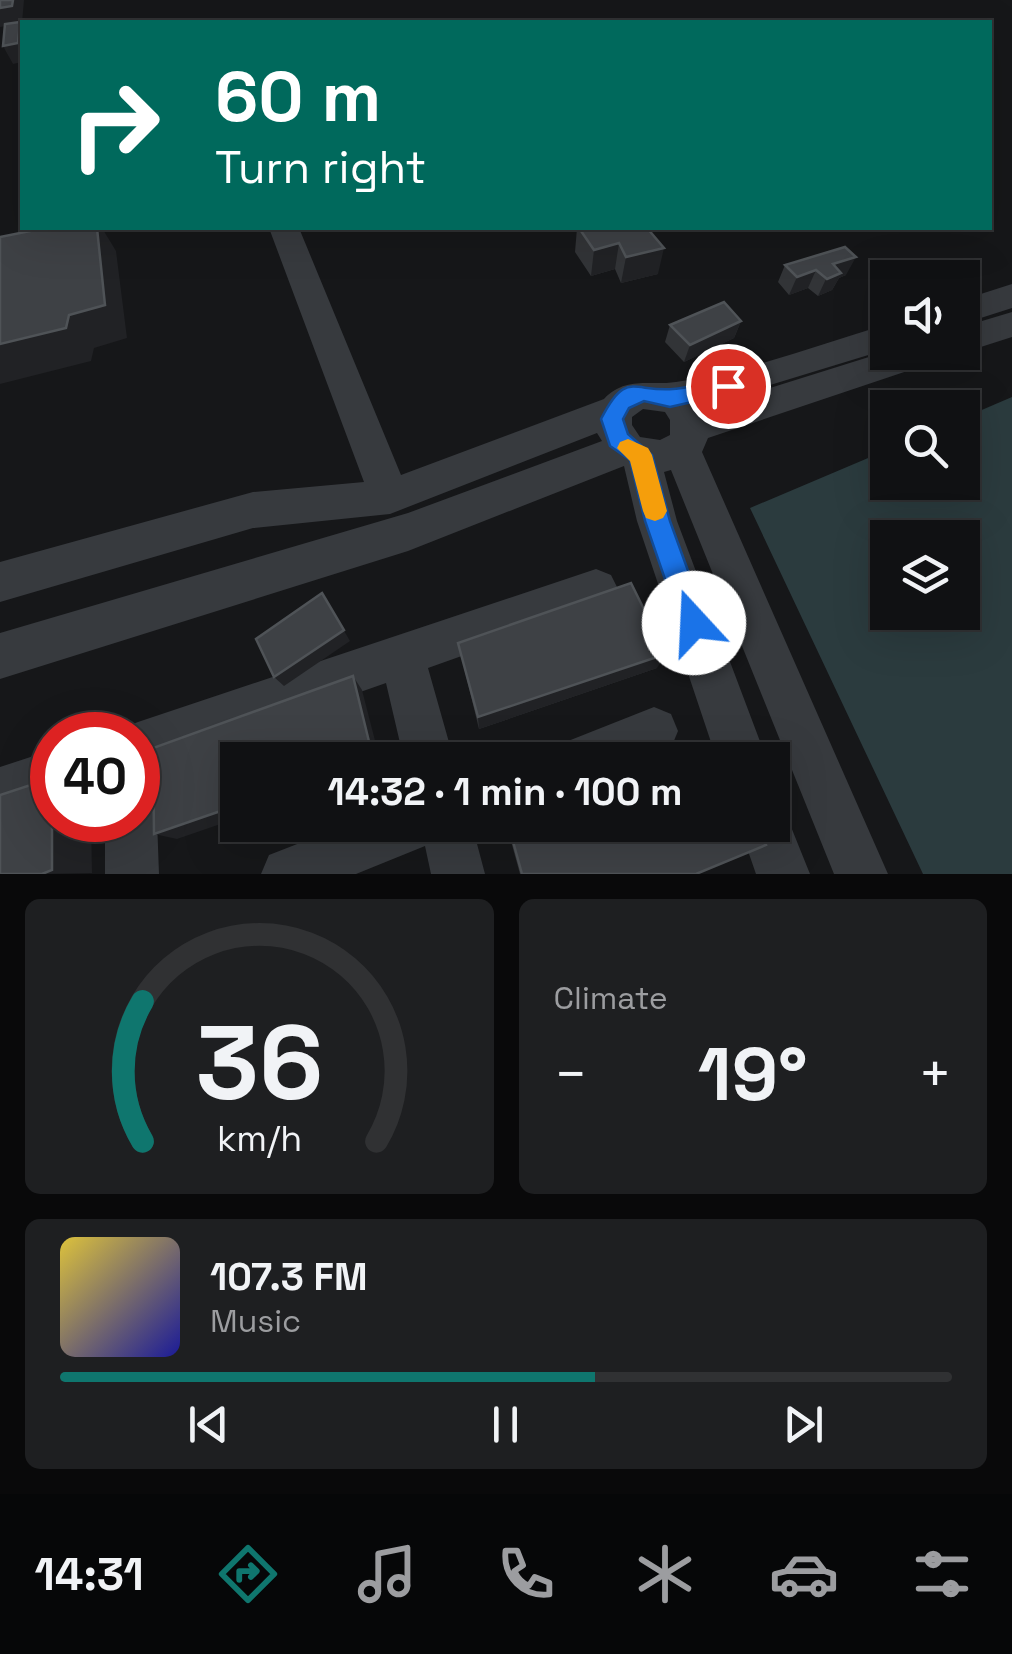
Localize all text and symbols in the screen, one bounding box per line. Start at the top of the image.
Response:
text: 60 m [215,52,381,141]
icon: right [50,60,180,190]
text: Turn right [215,139,426,196]
map controls [870,260,980,630]
button: sound [870,260,980,370]
pin [686,344,771,429]
icon: arrive [701,359,756,414]
button: search [870,390,980,500]
button: layers [870,520,980,630]
position arrow [642,571,746,675]
speed limit sign: 40 [30,712,160,842]
text: 14:32 · 1 min · 100 m [328,768,682,816]
text: Climate [554,978,668,1018]
text: 36 [195,997,323,1129]
text: 19° [698,1026,808,1122]
text: − [554,1039,588,1109]
text: + [918,1039,952,1109]
text: km/h [217,1116,302,1161]
text: 107.3 FM [210,1253,367,1301]
text: Music [210,1301,301,1341]
icon: previous [181,1397,236,1452]
icon: pause [478,1397,533,1452]
icon: next [776,1397,831,1452]
icon: directions [213,1539,283,1609]
icon: music [352,1539,422,1609]
icon: phone [491,1539,561,1609]
icon: climate [630,1539,700,1609]
icon: car [769,1539,839,1609]
icon: filters [907,1539,977,1609]
text: 14:31 [34,1546,144,1603]

